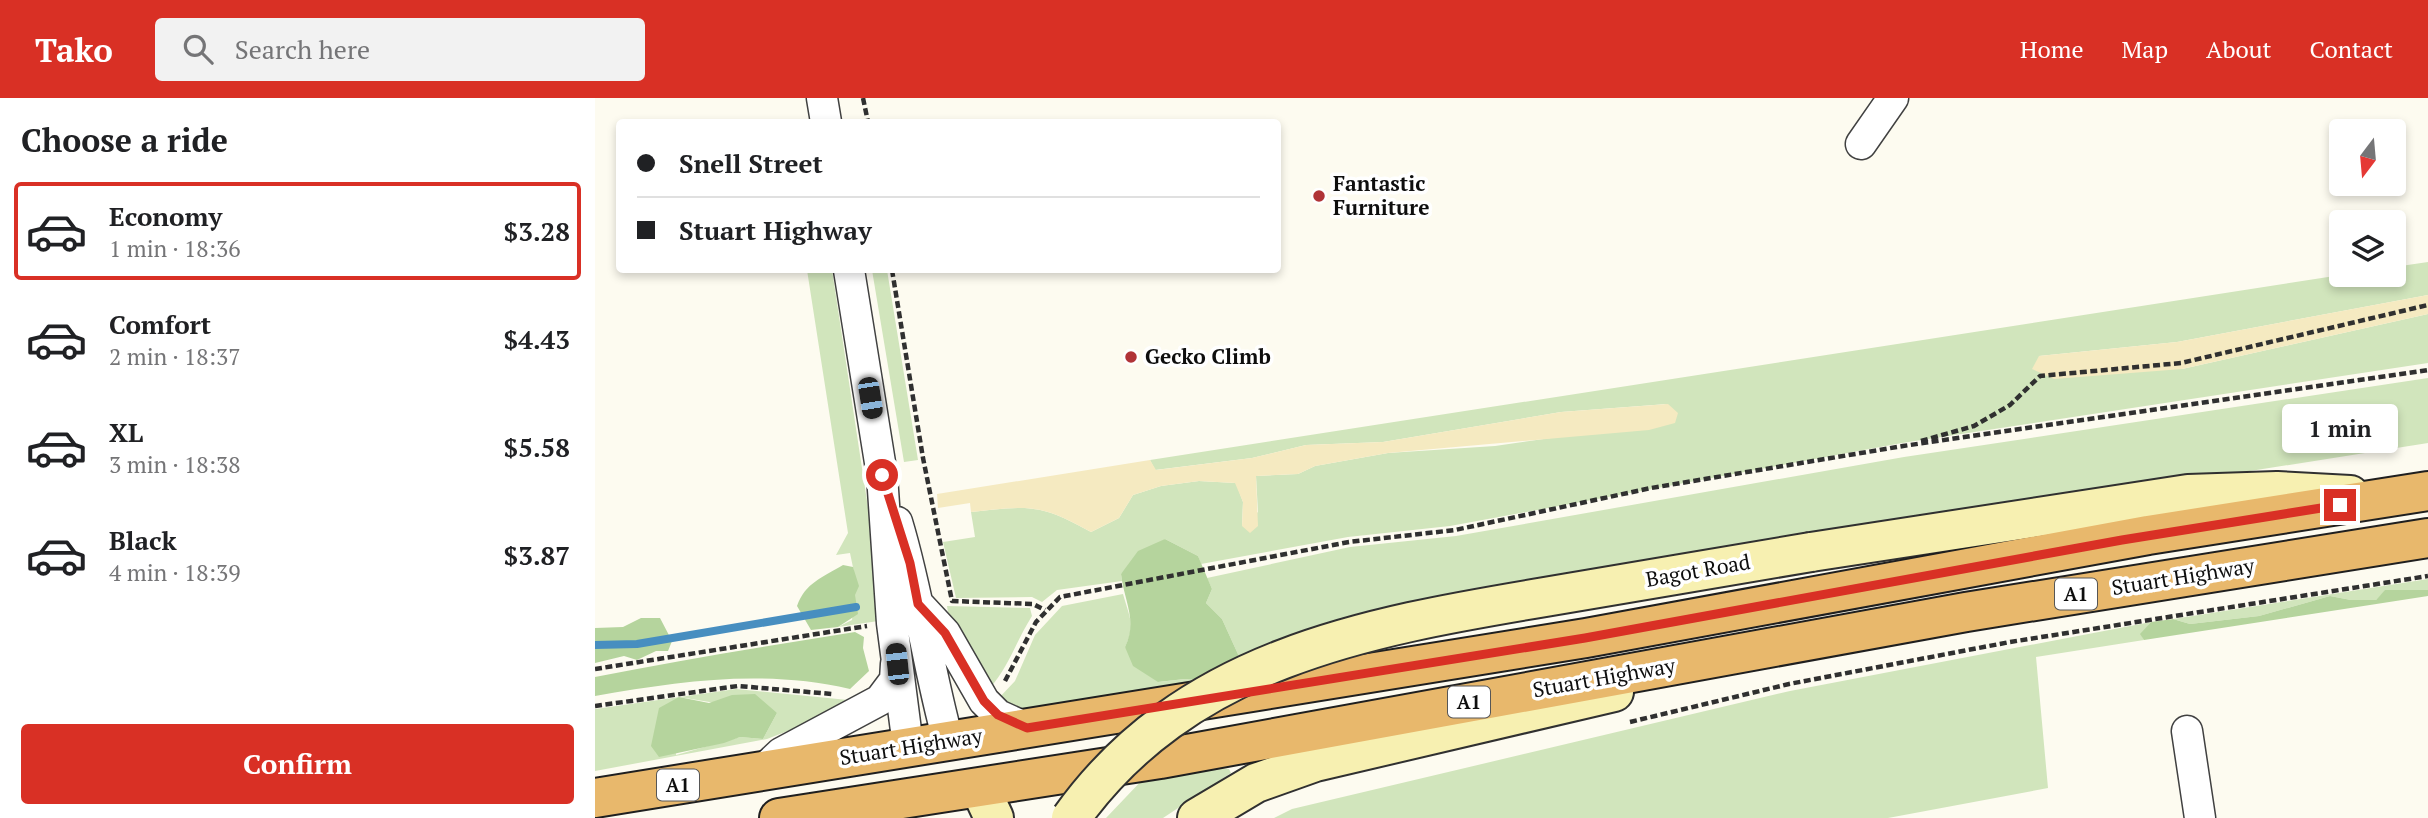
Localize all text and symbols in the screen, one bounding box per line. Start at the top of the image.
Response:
search box [155,18,645,81]
text: Tako [35,28,113,71]
icon: search [179,30,217,68]
text: Search here [235,32,370,66]
text: Home [2020,33,2084,65]
text: Map [2122,33,2168,65]
text: About [2206,33,2272,65]
text: Contact [2310,33,2393,65]
text: Choose a ride [21,119,228,161]
north arrow [2329,119,2406,196]
map controls [2329,119,2406,287]
text: Snell Street [679,146,823,180]
place label: Fantastic Furniture [1333,169,1429,221]
marker: Fantastic Furniture [1311,188,1327,204]
text: Economy [109,199,222,233]
icon: car [25,200,88,263]
button: layers [2329,210,2406,287]
text: Stuart Highway [679,213,872,247]
text: $3.28 [504,214,570,248]
text: 1 min · 18:36 [109,233,241,264]
text: Comfort [109,307,211,341]
icon: car [25,308,88,371]
text: $4.43 [504,322,570,356]
text: 2 min · 18:37 [109,341,241,372]
place label: Gecko Climb [1145,342,1271,370]
marker: Gecko Climb [1123,349,1139,365]
car [857,376,884,420]
callout: 1 min [2282,404,2398,452]
text: 1 min [2309,413,2371,444]
text: XL [109,415,143,449]
icon: car [25,416,88,479]
text: $5.58 [504,430,570,464]
text: 3 min · 18:38 [109,449,241,480]
route start [866,459,898,491]
route end [2324,489,2356,521]
text: Black [109,523,177,557]
icon: car [25,524,88,587]
text: $3.87 [504,538,570,572]
street label: Bagot Road [1643,547,1753,593]
street label: Stuart Highway [2109,551,2257,601]
text: 4 min · 18:39 [109,557,241,588]
road number: A1 [2055,579,2097,610]
car [885,642,910,686]
street label: Stuart Highway [1530,651,1678,703]
road number: A1 [1448,687,1490,718]
street label: Stuart Highway [837,721,985,771]
button: Confirm [21,724,574,804]
road number: A1 [657,770,699,800]

